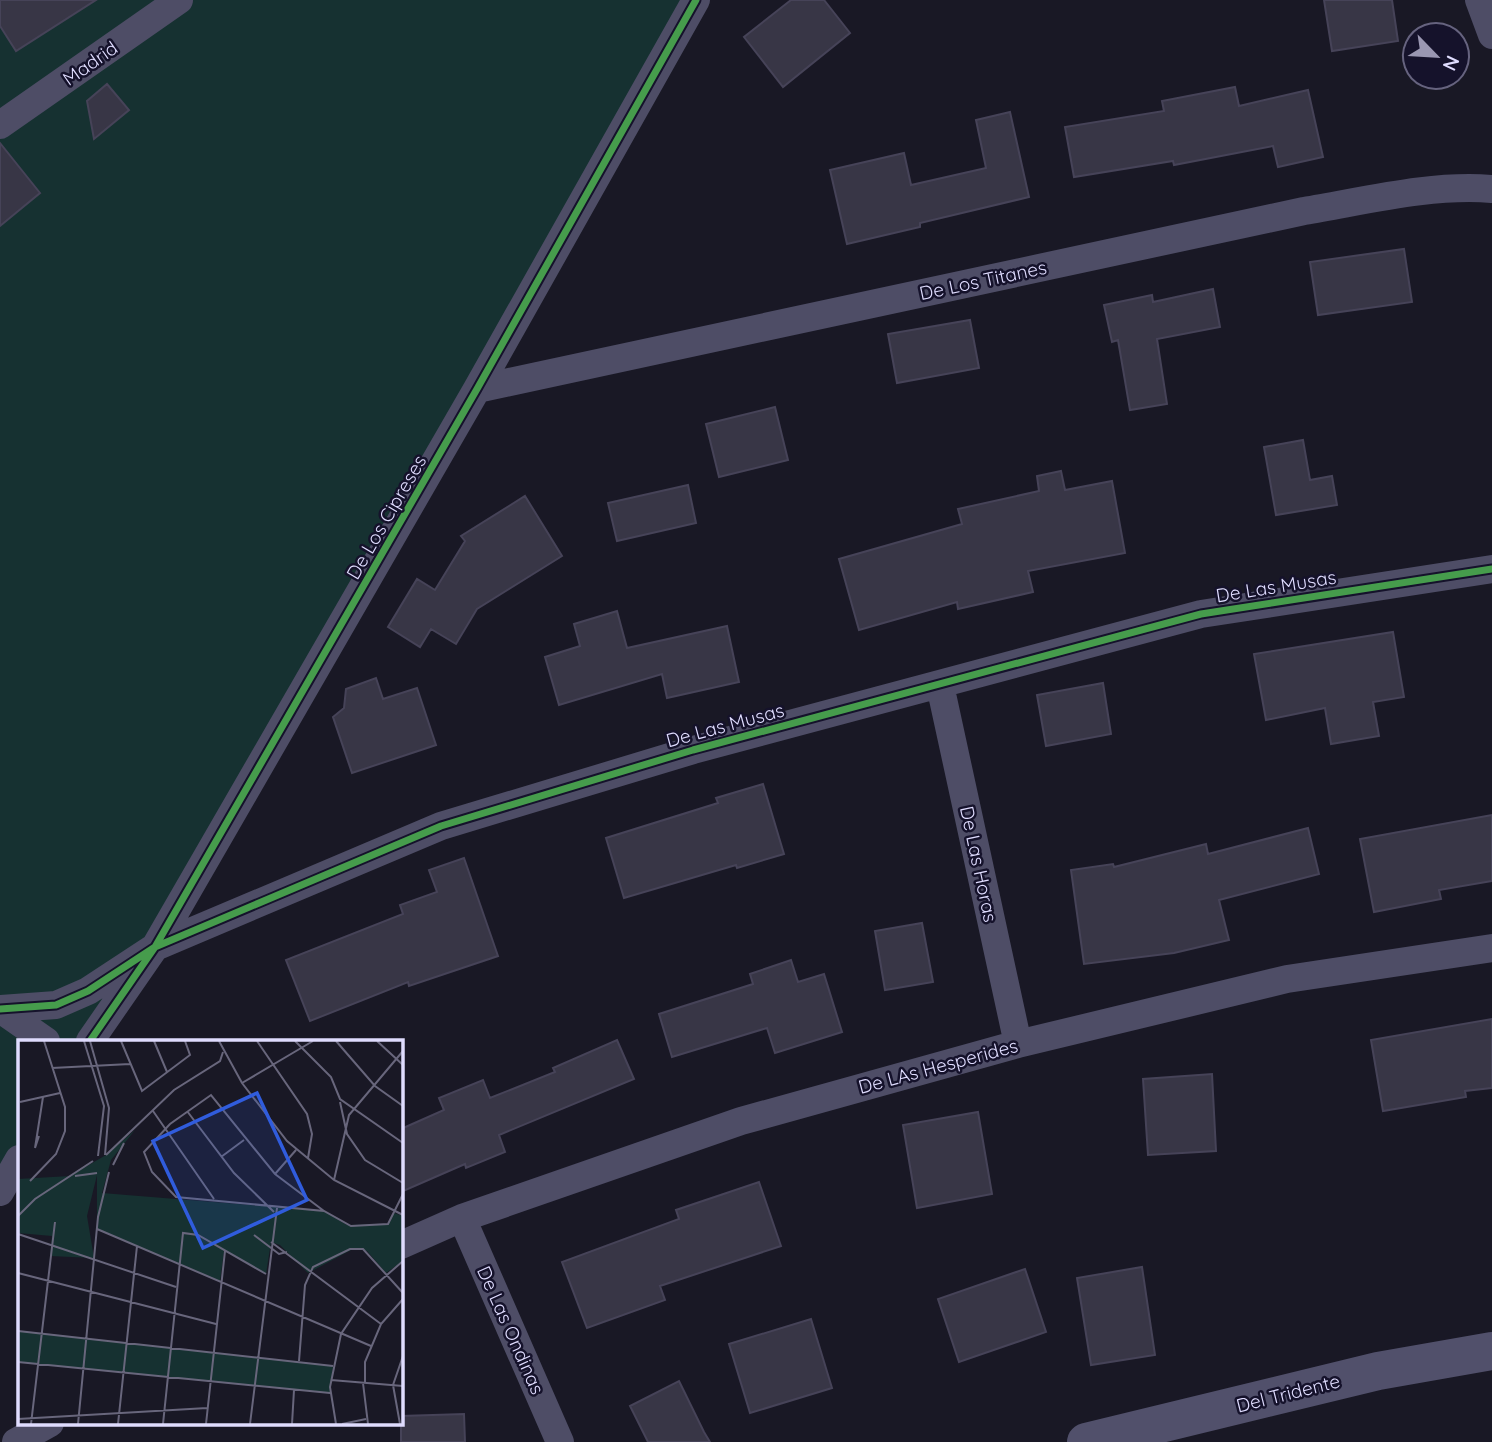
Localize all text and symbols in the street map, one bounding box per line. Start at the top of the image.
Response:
north arrow [1401,21,1471,91]
street label: Madrid [58,35,122,91]
text: N [1438,52,1465,75]
street label: De Los Titanes [917,255,1049,305]
street label: De Los Cipreses [341,450,431,583]
street label: De Las Musas [1214,565,1338,607]
street label: De Las Musas [663,698,787,752]
street label: De Las Horas [955,804,1003,924]
street label: De LAs Hesperides [856,1033,1021,1099]
inset map [18,1040,402,1424]
street label: De Las Ondinas [472,1262,550,1398]
street label: Del Tridente [1234,1369,1342,1417]

